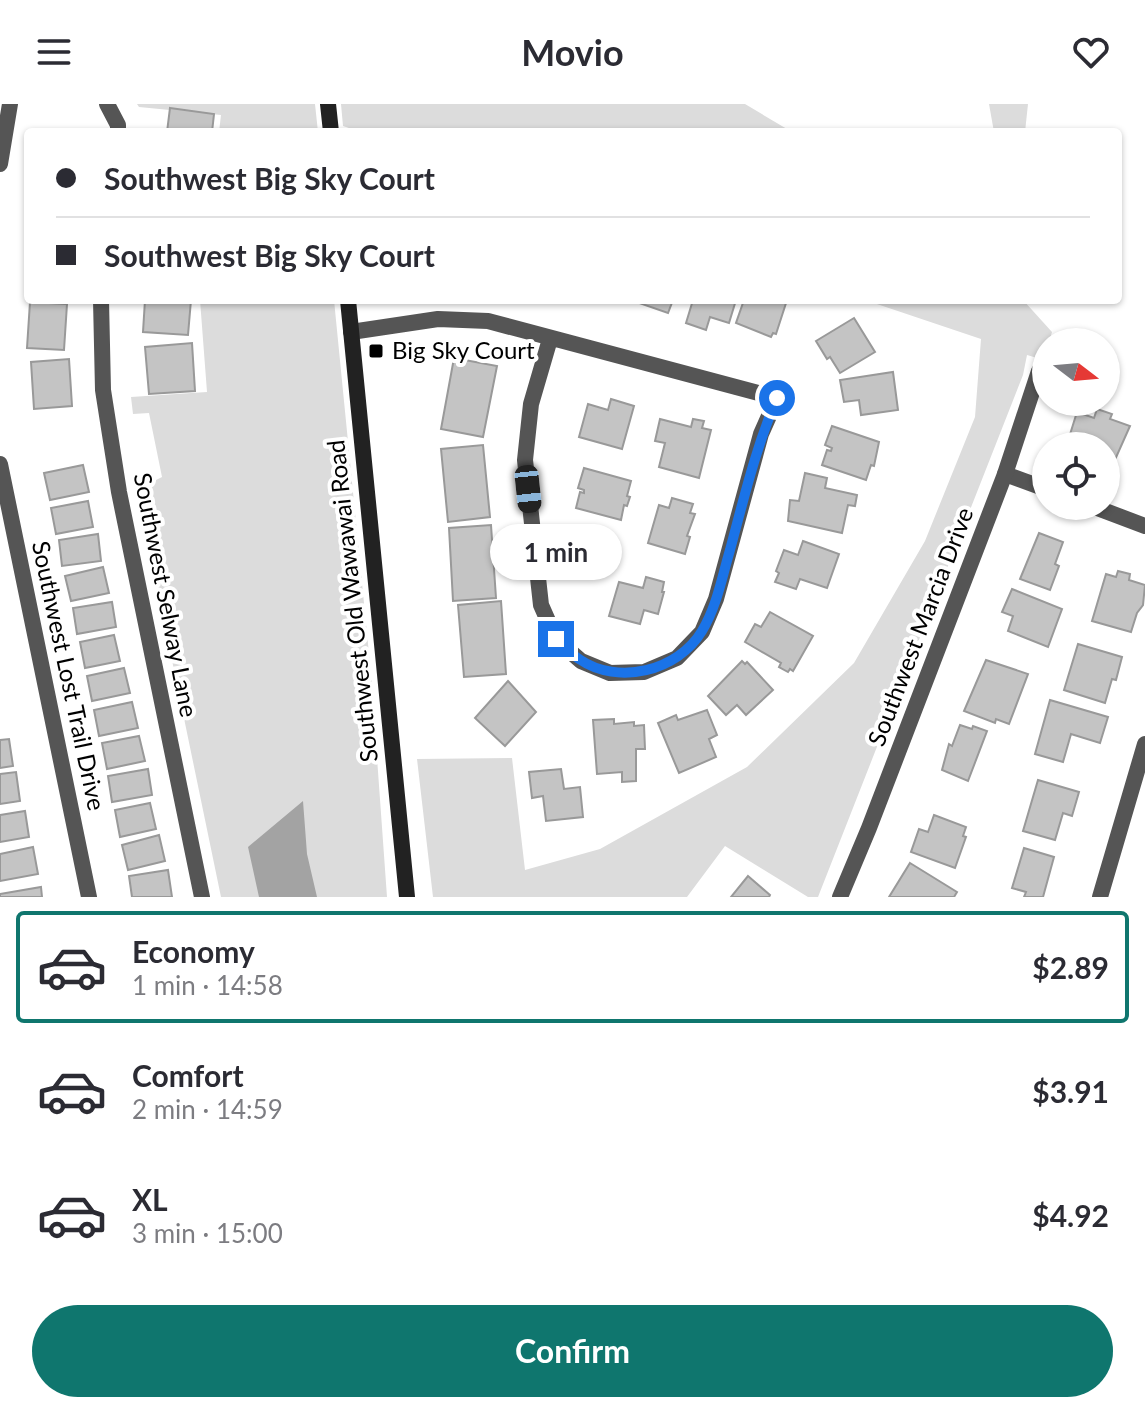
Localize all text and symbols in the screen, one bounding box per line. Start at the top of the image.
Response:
icon: menu [32,30,76,74]
text: Movio [521,30,624,74]
icon: heart [1069,30,1113,74]
text: Southwest Big Sky Court [104,160,435,196]
text: Southwest Big Sky Court [104,237,435,273]
north arrow [1032,328,1120,416]
map controls [1032,328,1120,520]
place label: Big Sky Court [392,335,535,364]
marker: Big Sky Court [367,342,385,360]
route start [759,380,795,416]
button: locate [1032,432,1120,520]
street label: Southwest Old Wawawai Road [320,439,383,764]
car [514,464,542,514]
street label: Southwest Selway Lane [129,470,204,719]
street label: Southwest Marcia Drive [861,503,978,750]
callout: 1 min [490,523,622,579]
text: 1 min [524,536,588,568]
street label: Southwest Lost Trail Drive [27,538,112,813]
route end [538,621,574,657]
icon: car [36,931,108,1003]
text: Economy [132,933,255,969]
text: $2.89 [1032,949,1109,985]
text: 1 min · 14:58 [132,969,283,1001]
icon: car [36,1055,108,1127]
text: Comfort [132,1057,244,1093]
text: $3.91 [1032,1073,1109,1109]
text: 2 min · 14:59 [132,1093,283,1125]
icon: car [36,1179,108,1251]
text: XL [132,1181,168,1217]
text: $4.92 [1032,1197,1109,1233]
text: 3 min · 15:00 [132,1217,283,1249]
button: Confirm [32,1305,1113,1397]

